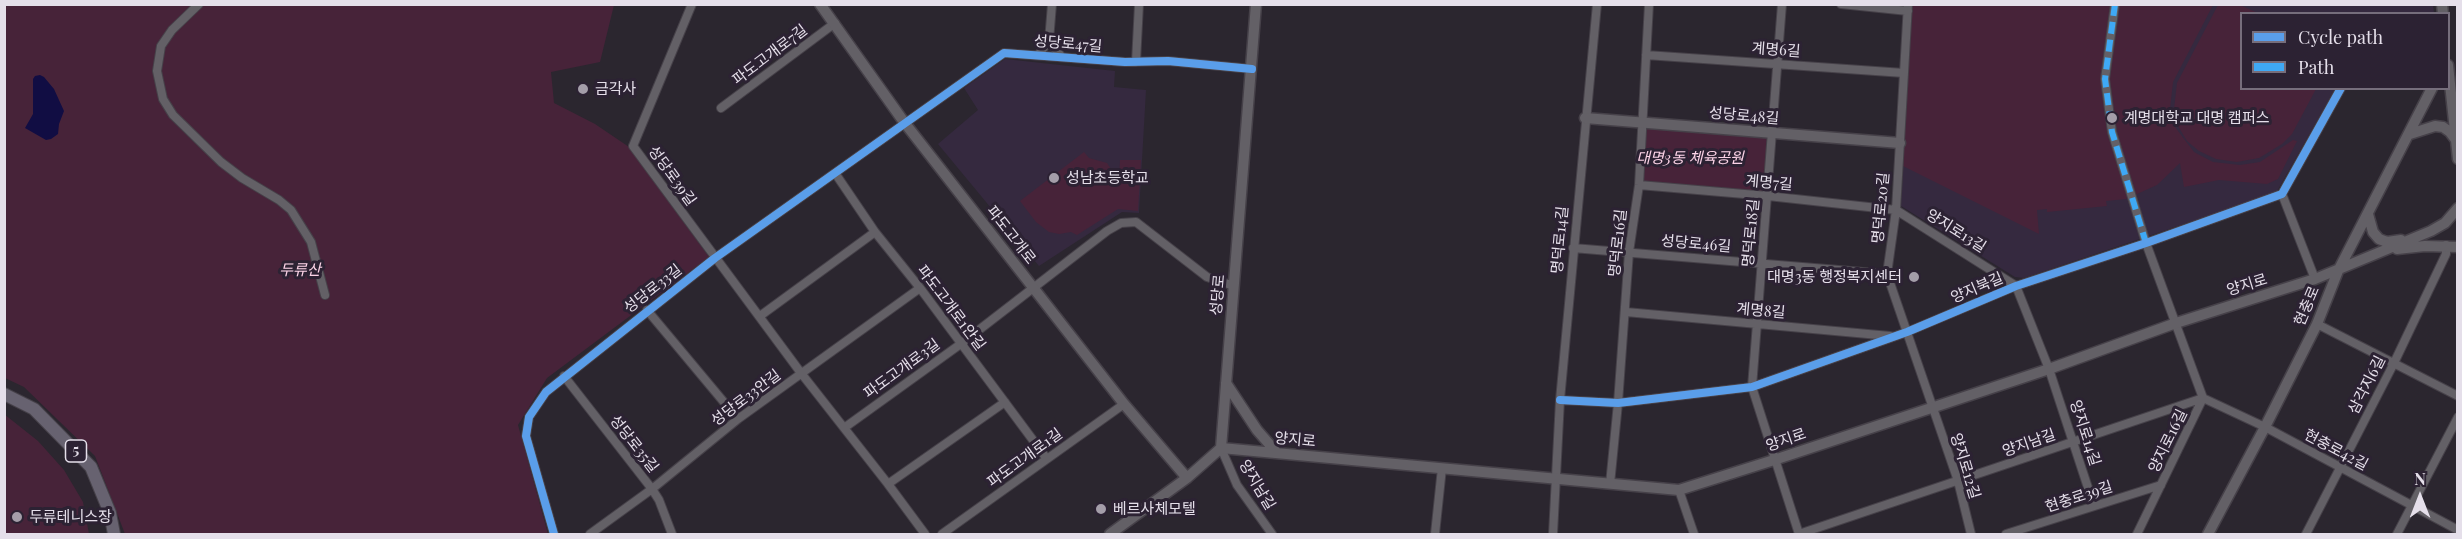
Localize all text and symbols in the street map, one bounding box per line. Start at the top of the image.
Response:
legend [2240,12,2450,90]
street label: 파도고개로7길 [729,21,811,89]
text: Cycle path [2298,25,2383,49]
street label: 성당로47길 [1033,32,1103,56]
street label: 계명6길 [1751,39,1801,61]
text: Path [2298,55,2334,79]
place label: 금각사 [595,80,636,98]
marker: 금각사 [576,82,590,96]
street label: 성당로48길 [1708,104,1780,128]
place label: 계명대학교 대명 캠퍼스 [2124,109,2269,127]
marker: 계명대학교 대명 캠퍼스 [2105,111,2119,125]
street label: 성당로39길 [644,143,700,209]
park label: 대명3동 체육공원 [1636,149,1744,167]
place label: 성남초등학교 [1066,169,1149,187]
marker: 성남초등학교 [1047,171,1061,185]
street label: 계명7길 [1745,172,1793,194]
street label: 명덕로20길 [1869,172,1893,244]
street label: 명덕로18길 [1739,198,1763,268]
street label: 파도고개로 [983,202,1039,268]
street label: 명덕로14길 [1548,205,1572,275]
street label: 양지로13길 [1923,206,1989,256]
street label: 명덕로16길 [1605,208,1631,278]
street label: 성당로46길 [1660,232,1732,256]
park label: 두류산 [279,261,321,279]
street label: 성당로33길 [620,261,686,317]
street label: 파도고개로1안길 [913,262,989,354]
place label: 대명3동 행정복지센터 [1767,268,1902,286]
street label: 양지북길 [1948,269,2006,307]
marker: 대명3동 행정복지센터 [1907,270,1921,284]
street label: 양지로 [2225,270,2269,300]
street label: 성당로 [1207,274,1229,316]
street label: 현충로 [2291,283,2323,329]
street label: 계명8길 [1736,300,1786,322]
street label: 파도고개로3길 [860,335,944,403]
street label: 삼각지6길 [2345,353,2389,417]
street label: 성당로33안길 [708,366,784,430]
street label: 양지로14길 [2066,398,2104,468]
street label: 양지로16길 [2145,406,2191,476]
street label: 성당로35길 [606,412,662,476]
street label: 파도고개로1길 [984,425,1066,491]
street label: 양지로 [1763,425,1809,455]
street label: 양지남길 [2000,426,2058,460]
street label: 현충로42길 [2301,426,2371,474]
street label: 양지로 [1274,429,1316,451]
street label: 양지로12길 [1946,431,1984,501]
road number: 5 [66,440,86,462]
street label: 양지남길 [1235,457,1279,513]
north arrow [2390,467,2450,527]
text: N [2414,468,2426,489]
street label: 현충로39길 [2043,478,2115,516]
place label: 베르사체모텔 [1113,500,1196,518]
marker: 베르사체모텔 [1094,502,1108,516]
place label: 두류테니스장 [29,508,112,526]
marker: 두류테니스장 [10,510,24,524]

